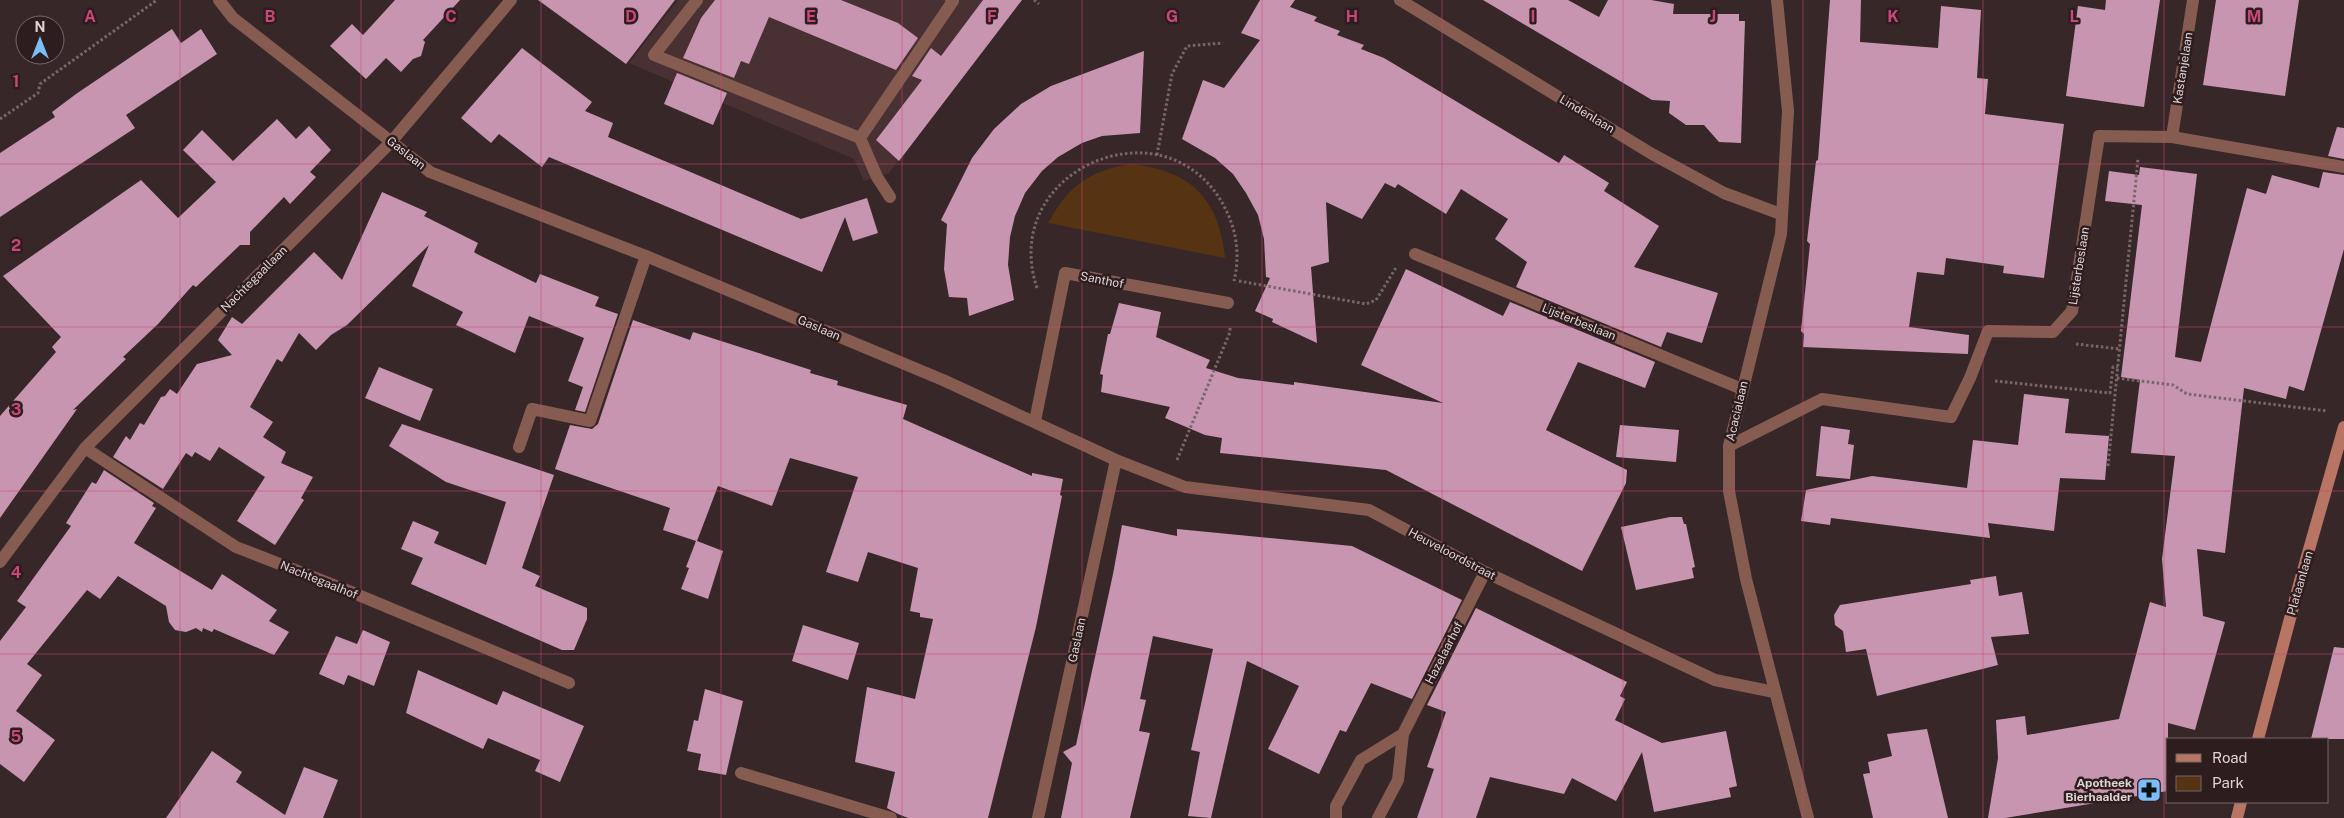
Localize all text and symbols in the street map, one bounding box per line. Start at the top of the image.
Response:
text: A [84,7,96,26]
text: B [265,7,276,26]
text: C [445,7,457,26]
text: D [625,7,637,26]
text: E [806,7,816,26]
text: F [987,7,997,26]
text: G [1166,7,1178,26]
text: H [1346,7,1358,26]
text: I [1531,7,1535,26]
text: J [1710,7,1716,26]
text: K [1887,7,1899,26]
text: L [2069,7,2079,26]
text: M [2247,7,2261,26]
north arrow [15,15,65,65]
text: N [35,19,45,35]
street label: Kastanjelaan [2170,31,2196,105]
text: 1 [13,72,19,91]
street label: Lindenlaan [1557,92,1617,136]
street label: Gaslaan [384,134,428,172]
street label: Lijsterbeslaan [2066,226,2092,306]
text: 2 [11,236,21,255]
street label: Nachtegaallaan [218,243,290,315]
street label: Santhof [1079,269,1125,291]
street label: Lijsterbeslaan [1540,301,1618,343]
street label: Gaslaan [795,313,843,343]
street label: Acacialaan [1723,380,1751,442]
text: 3 [11,400,21,419]
street label: Heuveloordstraat [1406,525,1498,583]
street label: Plataanlaan [2284,549,2316,617]
street label: Nachtegaalhof [278,558,360,602]
text: 4 [11,563,22,582]
street label: Gaslaan [1065,616,1089,664]
street label: Hazelaarhof [1422,619,1466,686]
text: 5 [11,727,22,746]
legend [2166,738,2329,803]
text: Road [2212,749,2248,766]
text: Park [2212,774,2244,791]
place label: Apotheek Bierhaalder [2065,776,2132,804]
pharmacy icon: Apotheek Bierhaalder [2136,777,2162,803]

